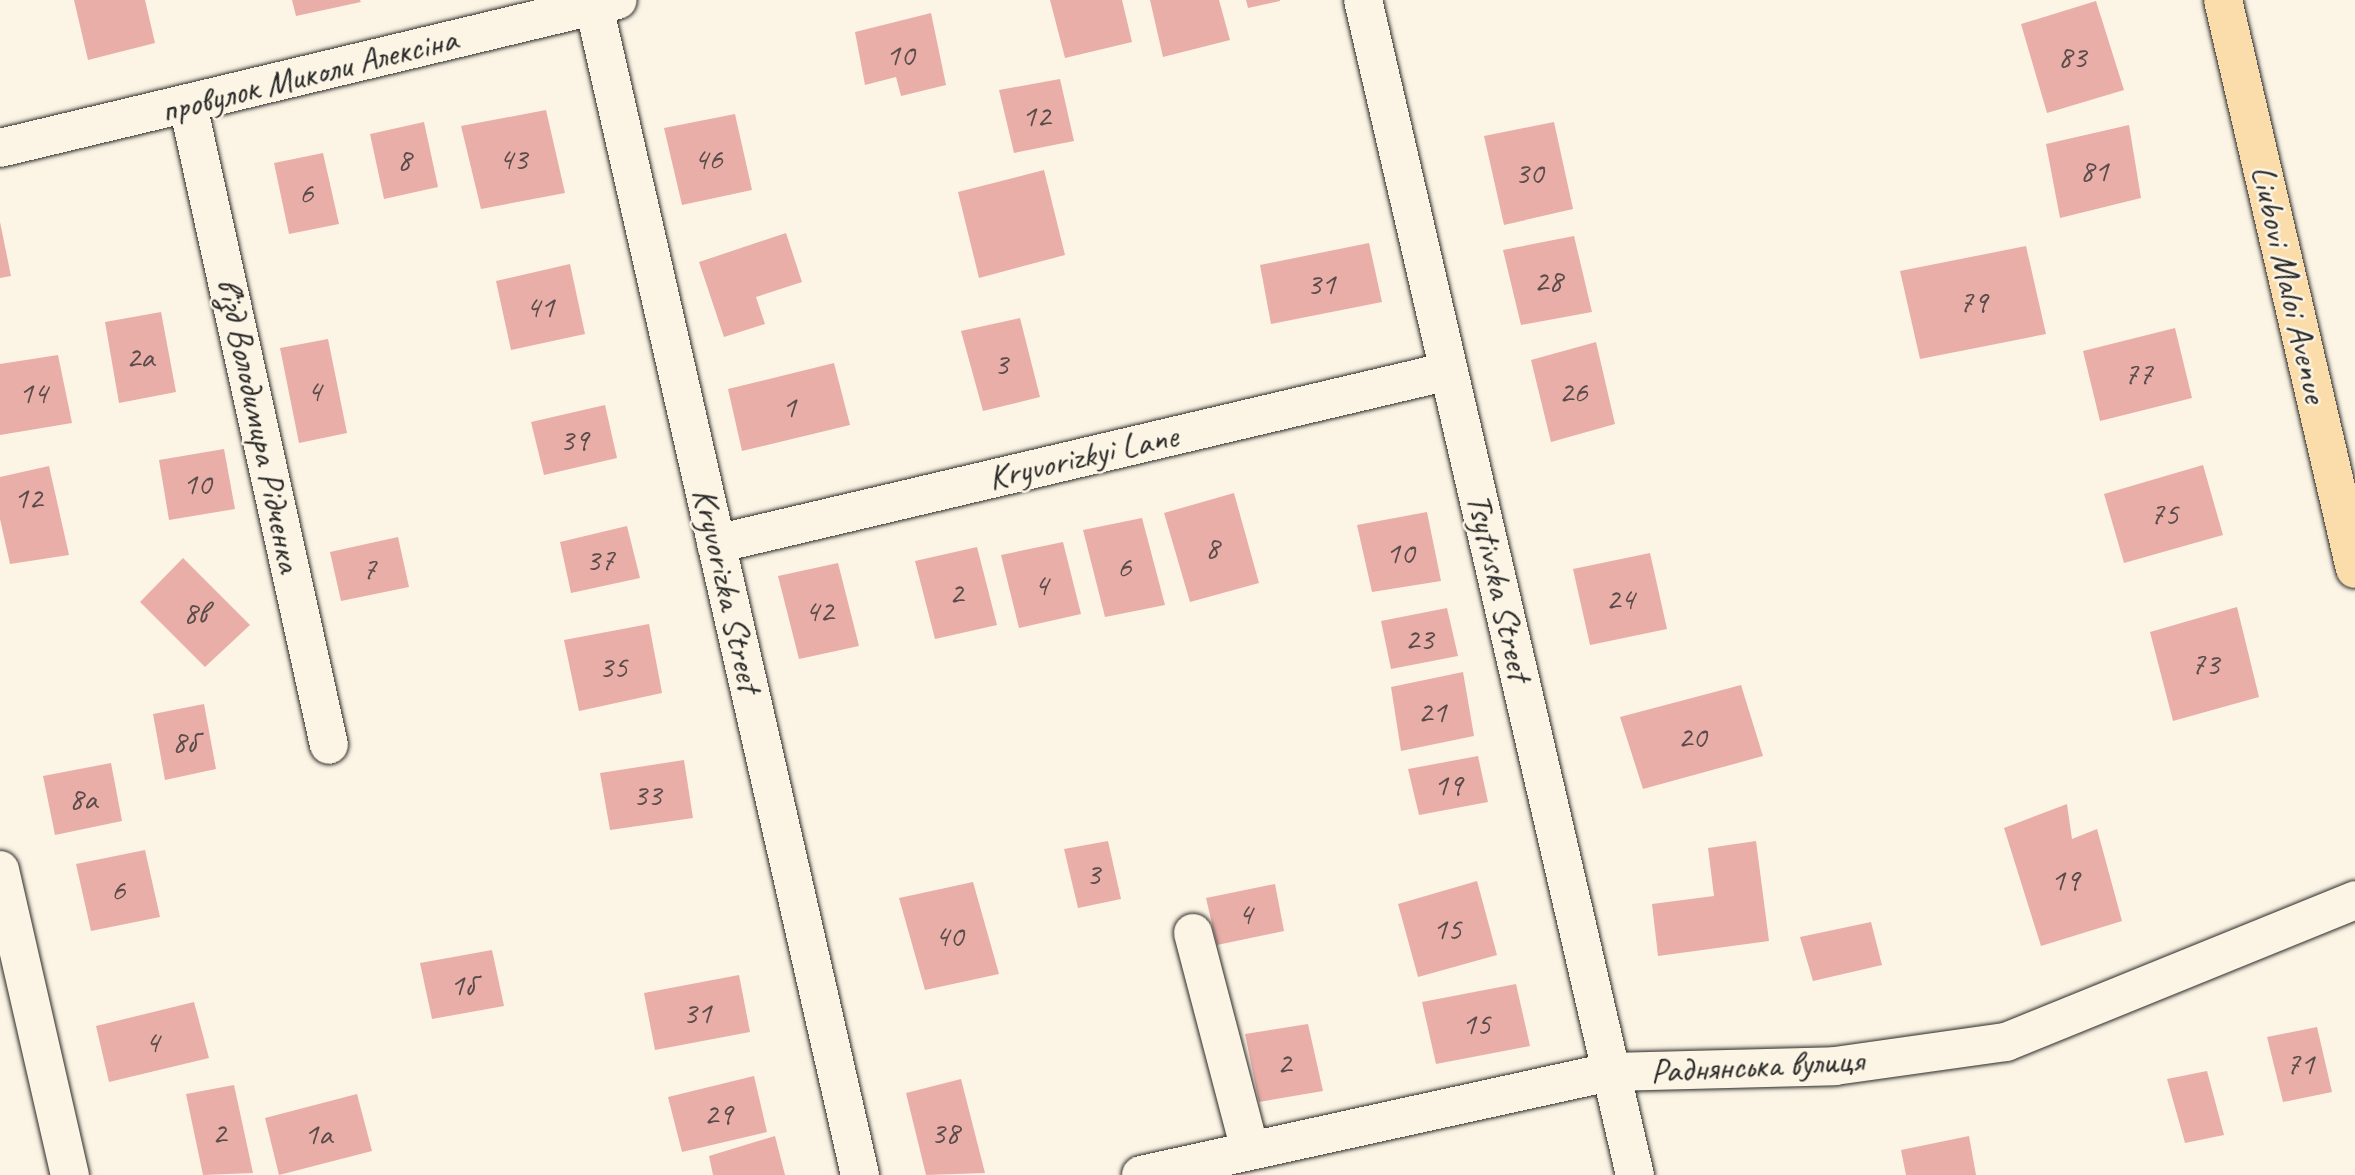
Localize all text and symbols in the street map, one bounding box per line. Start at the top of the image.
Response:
street label: провулок Миколи Алексіна [156,18,462,132]
house number: 10 [886,36,914,74]
house number: 83 [2058,38,2086,76]
house number: 12 [1022,97,1050,135]
house number: 43 [499,140,527,178]
house number: 46 [694,140,722,178]
house number: 8 [397,141,411,179]
house number: 81 [2080,152,2108,190]
house number: 30 [1515,154,1543,192]
street label: Liubovi Maloi Avenue [2241,161,2337,407]
house number: 6 [299,174,313,212]
house number: 28 [1534,262,1562,300]
house number: 31 [1307,265,1335,303]
street label: в’їзд Володимира Рідченка [208,275,310,575]
house number: 79 [1959,283,1987,321]
house number: 41 [526,288,554,326]
house number: 2а [126,338,154,376]
house number: 3 [994,345,1008,383]
house number: 77 [2124,355,2152,393]
house number: 4 [307,372,321,410]
house number: 26 [1559,373,1587,411]
house number: 14 [19,374,47,412]
house number: 1 [782,388,796,426]
street label: Kryvorizkyi Lane [984,415,1182,499]
house number: 39 [560,421,588,459]
house number: 10 [183,465,211,503]
house number: 12 [14,479,42,517]
street label: Kryvorizka Street [683,484,771,696]
street label: Tsytivska Street [1457,489,1541,685]
house number: 75 [2150,495,2178,533]
house number: 8 [1205,529,1219,567]
house number: 10 [1386,534,1414,572]
house number: 37 [586,541,614,579]
house number: 6 [1117,548,1131,586]
house number: 7 [362,550,376,588]
house number: 4 [1034,566,1048,604]
house number: 2 [949,574,963,612]
house number: 24 [1606,580,1634,618]
house number: 42 [805,592,833,630]
house number: 8в [183,594,207,632]
house number: 23 [1405,620,1433,658]
house number: 73 [2191,645,2219,683]
house number: 35 [599,648,627,686]
house number: 21 [1418,693,1446,731]
house number: 20 [1678,718,1706,756]
house number: 8б [172,723,196,761]
house number: 19 [1434,766,1462,804]
house number: 33 [633,776,661,814]
house number: 8а [69,780,97,818]
house number: 3 [1086,855,1100,893]
house number: 19 [2051,861,2079,899]
house number: 6 [111,871,125,909]
house number: 4 [1238,895,1252,933]
house number: 15 [1433,910,1461,948]
house number: 40 [935,917,963,955]
house number: 1б [450,966,474,1004]
house number: 31 [683,994,711,1032]
house number: 15 [1462,1005,1490,1043]
house number: 4 [145,1023,159,1061]
street label: Раднянська вулиця [1649,1039,1865,1093]
house number: 2 [1277,1044,1291,1082]
house number: 71 [2286,1045,2314,1083]
house number: 29 [704,1095,732,1133]
house number: 2 [212,1114,226,1152]
house number: 38 [931,1114,959,1152]
house number: 1а [304,1115,332,1153]

